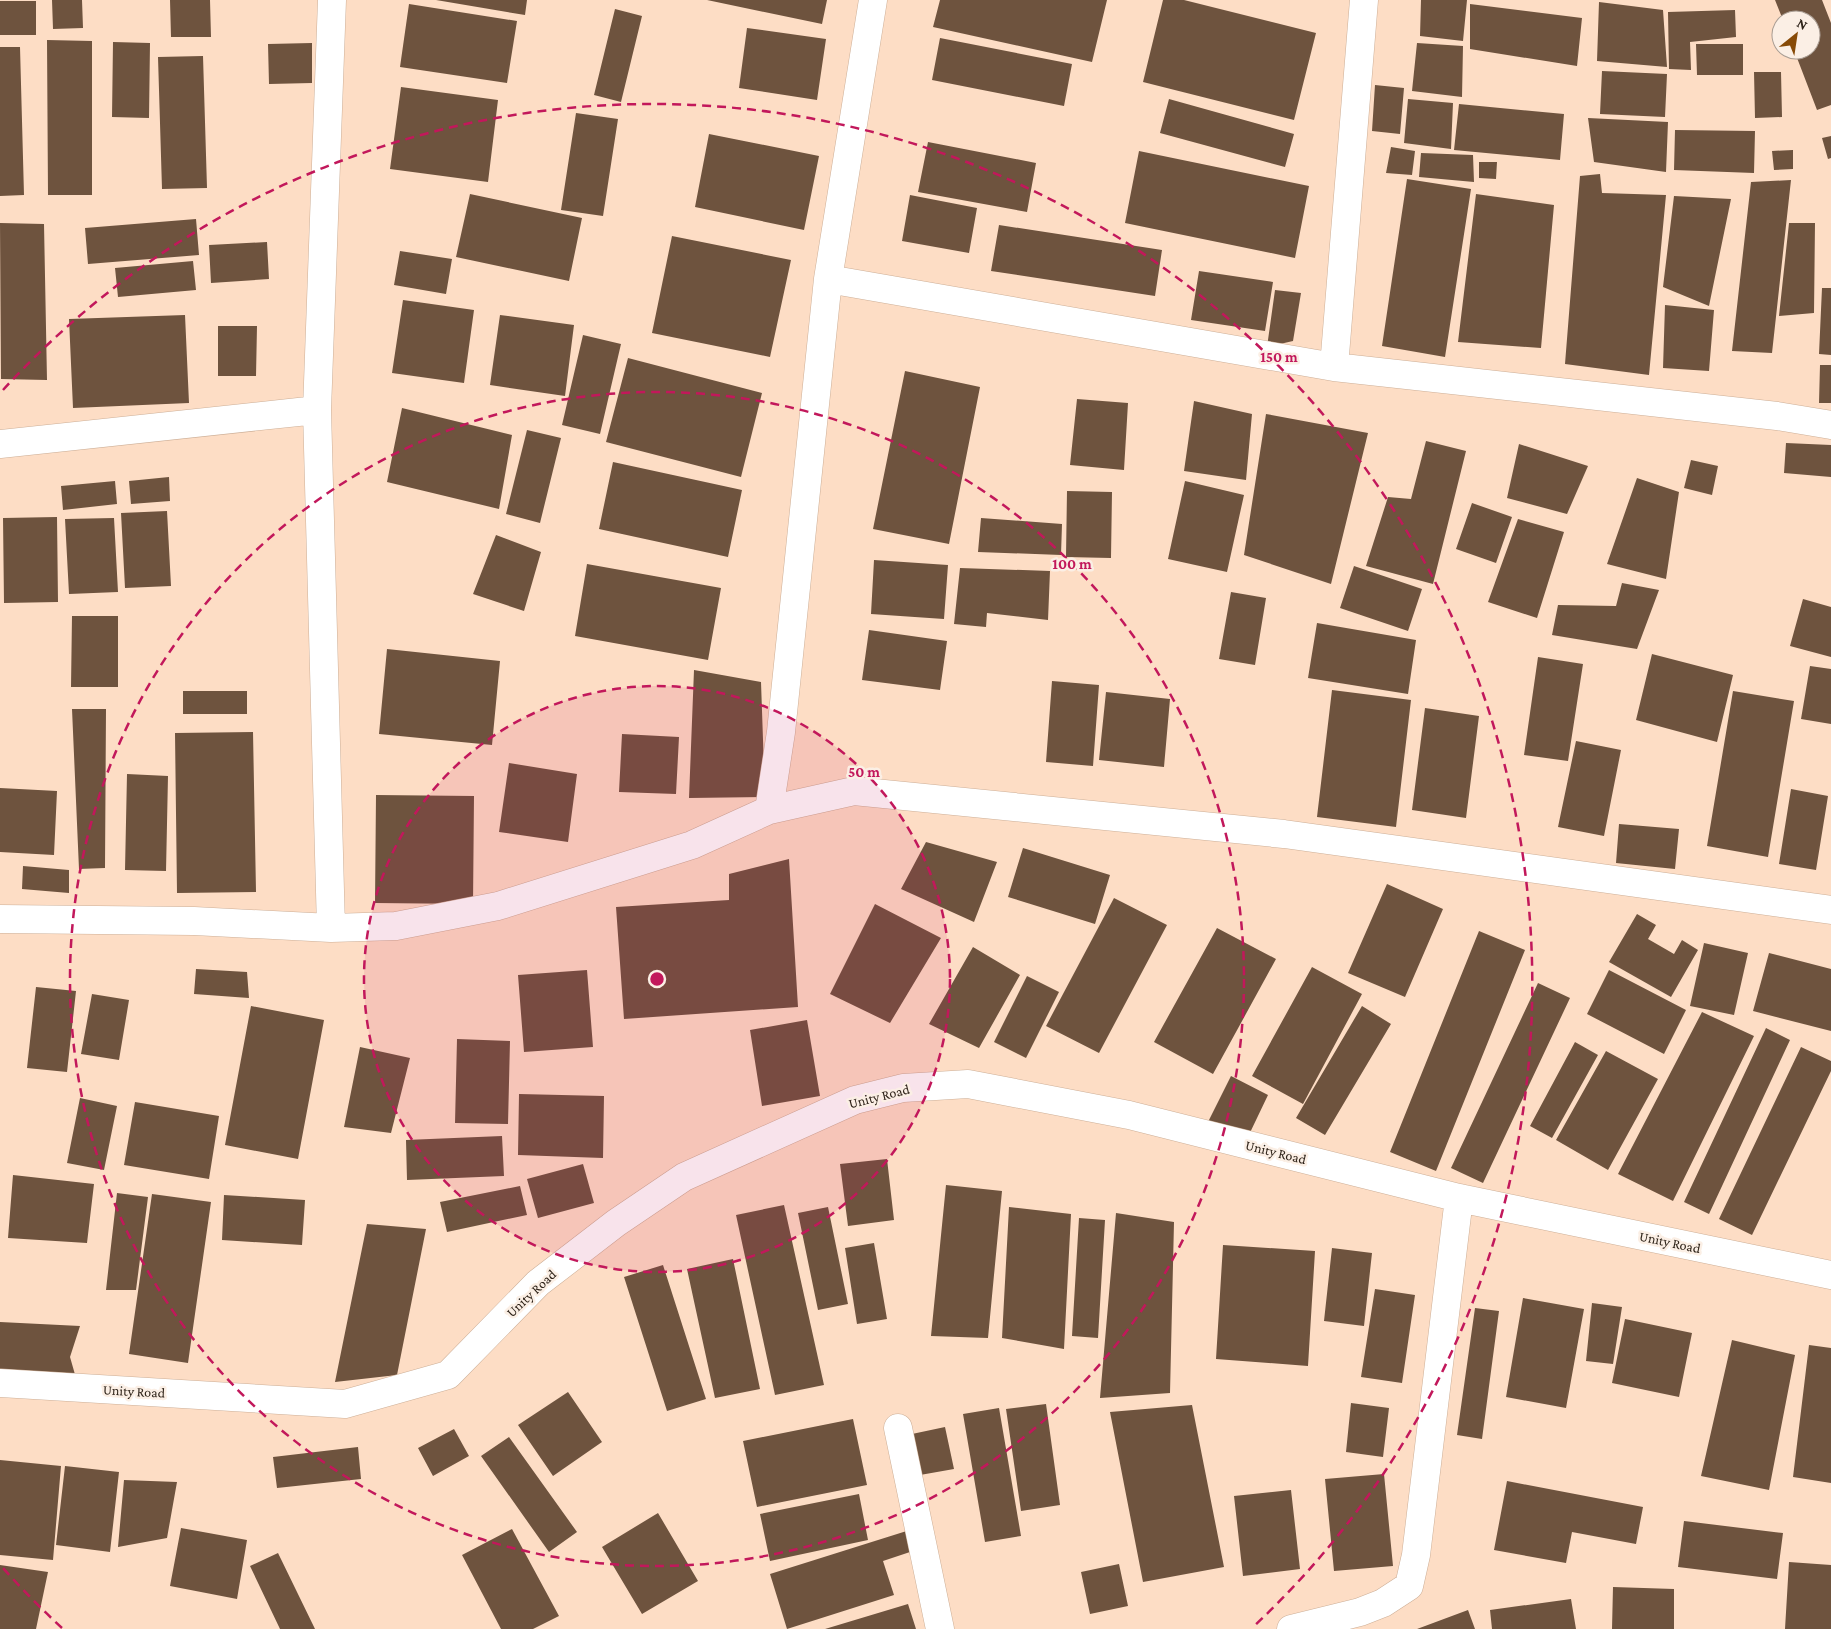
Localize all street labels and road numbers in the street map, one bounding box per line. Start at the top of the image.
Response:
street label: Unity Road [847,1081,912,1111]
street label: Unity Road [1244,1137,1309,1167]
street label: Unity Road [1638,1228,1703,1256]
street label: Unity Road [503,1265,560,1320]
street label: Unity Road [102,1381,166,1401]

